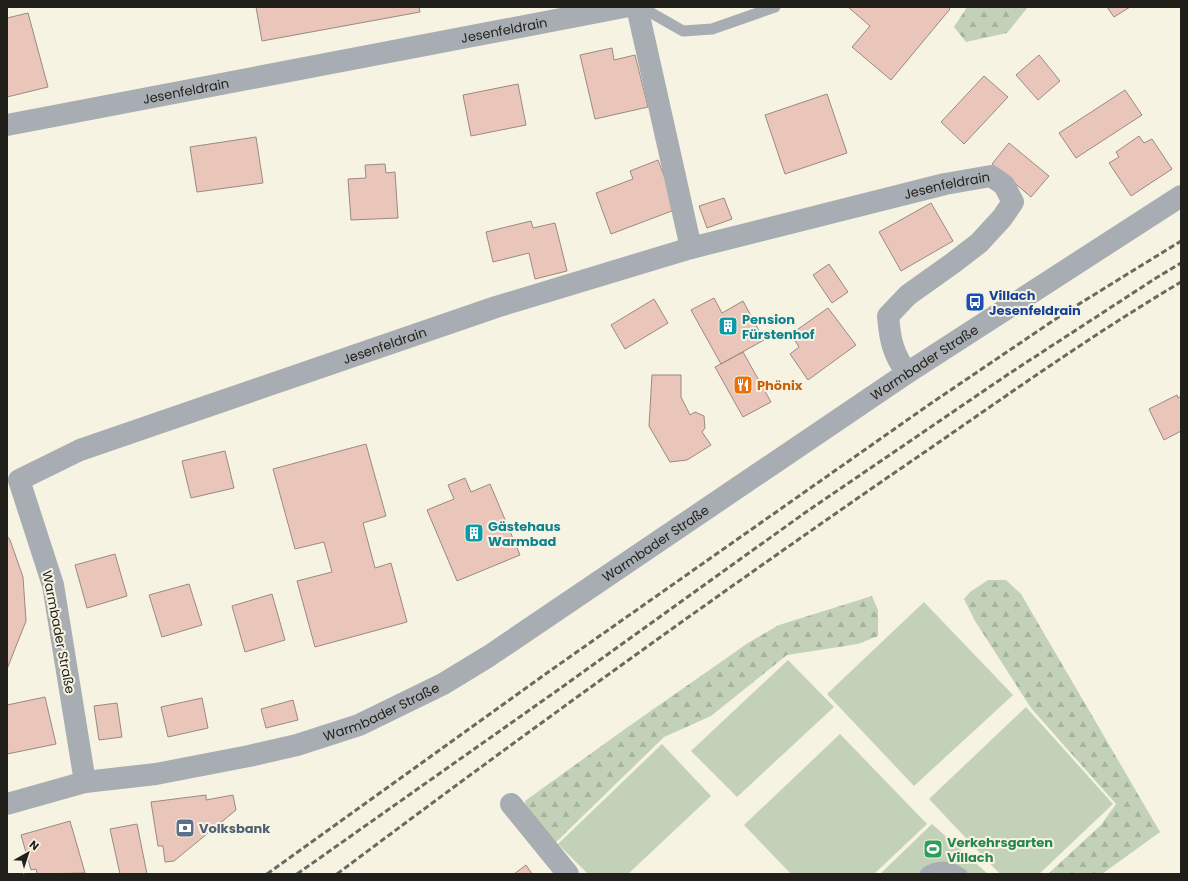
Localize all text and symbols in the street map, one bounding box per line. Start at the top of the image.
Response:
street label: Jesenfeldrain [459,13,549,48]
street label: Jesenfeldrain [141,74,231,109]
street label: Jesenfeldrain [902,167,991,204]
place label: Villach Jesenfeldrain [989,286,1081,320]
bus stop icon: Villach Jesenfeldrain [964,291,986,313]
place label: Pension Fürstenhof [742,310,815,344]
building icon: Pension Fürstenhof [717,315,739,337]
street label: Warmbader Straße [867,320,982,405]
street label: Jesenfeldrain [340,323,429,369]
restaurant icon: Phönix [732,374,754,396]
place label: Phönix [757,376,803,395]
street label: Warmbader Straße [598,501,713,587]
place label: Gästehaus Warmbad [488,517,561,551]
building icon: Gästehaus Warmbad [463,522,485,544]
street label: Warmbader Straße [37,569,80,695]
street label: Warmbader Straße [321,678,443,746]
bank icon: Volksbank [174,817,196,839]
place label: Volksbank [199,819,270,838]
north arrow [8,833,48,873]
place label: Verkehrsgarten Villach [947,833,1053,867]
text: N [26,836,43,854]
sports icon: Verkehrsgarten Villach [922,838,944,860]

